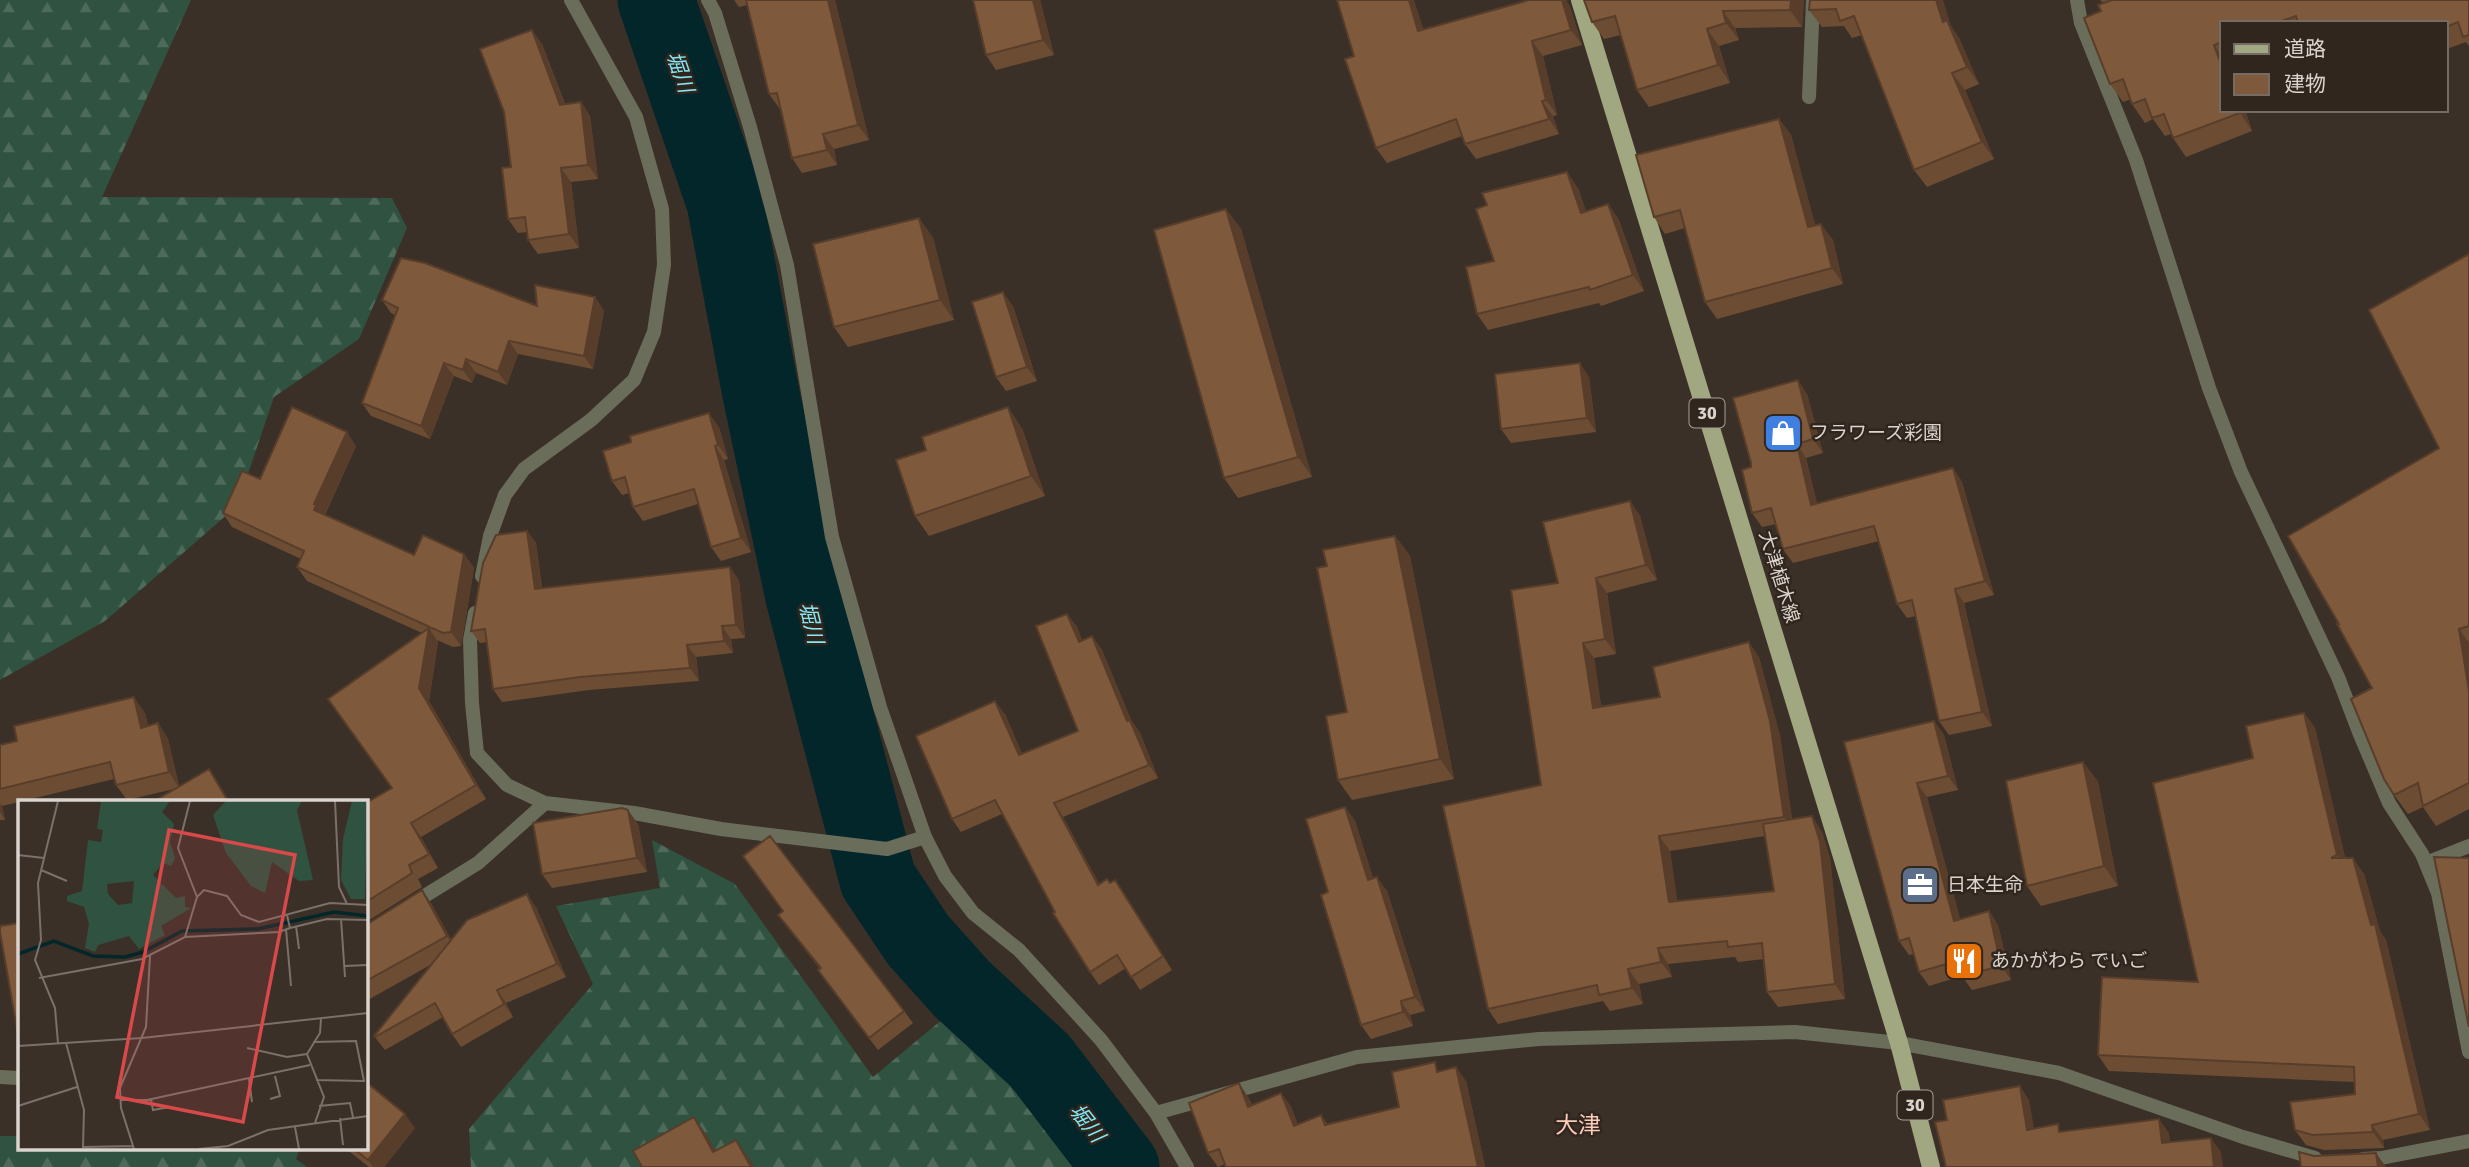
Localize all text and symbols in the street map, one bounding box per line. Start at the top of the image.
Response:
legend [2220,21,2448,112]
text: 道路 [2284,36,2326,62]
water label: 堀川 [661,48,700,98]
text: 建物 [2284,71,2326,97]
road number: 30 [1690,398,1724,428]
shop icon: フラワーズ彩園 [1762,412,1804,454]
place label: フラワーズ彩園 [1810,421,1942,445]
street label: 大津植木線 [1754,528,1804,626]
water label: 堀川 [793,599,829,648]
inset map [18,800,368,1150]
office icon: 日本生命 [1899,864,1941,906]
place label: 日本生命 [1947,873,2023,897]
restaurant icon: あかがわら でいご [1943,940,1985,982]
place label: あかがわら でいご [1991,949,2147,973]
road number: 30 [1898,1090,1932,1120]
water label: 堀川 [1064,1098,1111,1149]
district label: 大津 [1555,1111,1601,1140]

